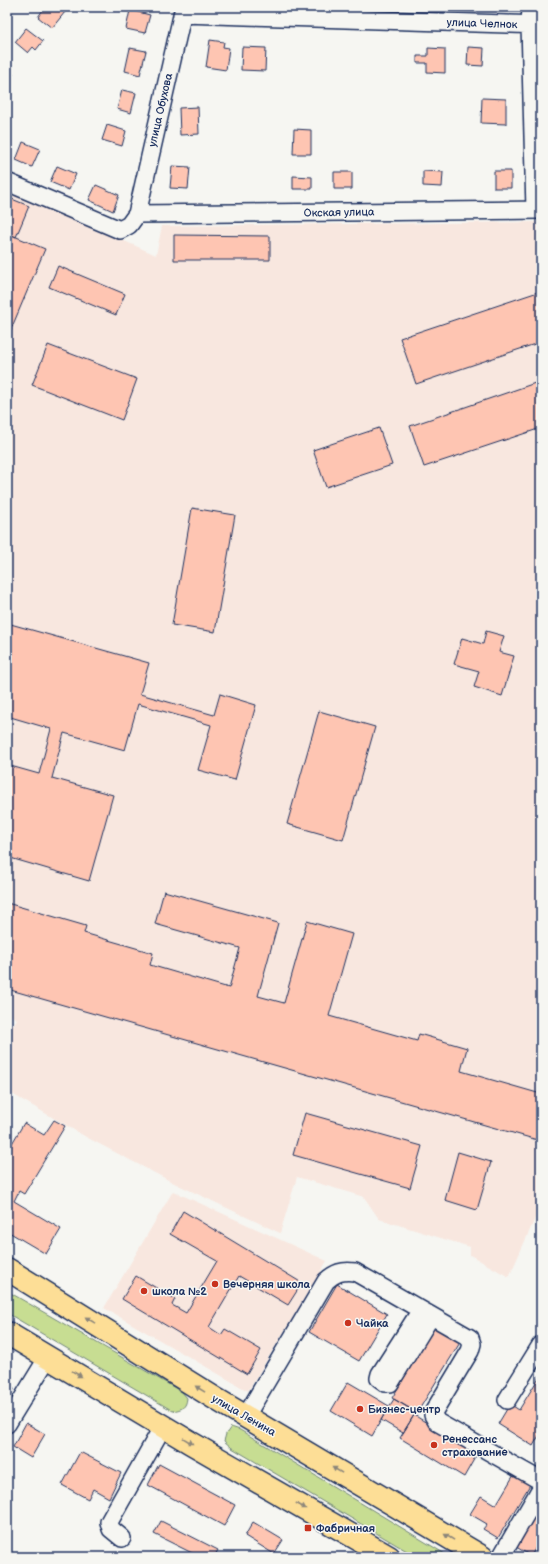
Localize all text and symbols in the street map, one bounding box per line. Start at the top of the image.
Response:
street label: улица Челнок [446,16,518,31]
street label: улица Обухова [146,71,175,148]
street label: Окская улица [304,205,375,220]
place label: Вечерняя школа [223,1278,311,1291]
marker: Вечерняя школа [210,1279,220,1289]
place label: школа №2 [152,1285,207,1298]
marker: школа №2 [139,1286,149,1296]
one-way arrow [84,1317,96,1324]
place label: Чайка [356,1317,389,1330]
marker: Чайка [343,1318,353,1328]
one-way arrow [71,1371,83,1378]
one-way arrow [194,1385,206,1392]
street label: улица Ленина [209,1392,278,1439]
place label: Бизнес-центр [368,1403,441,1416]
marker: Бизнес-центр [355,1404,365,1414]
place label: Ренессанс страхование [442,1433,508,1459]
one-way arrow [182,1438,194,1445]
marker: Ренессанс страхование [429,1440,439,1450]
one-way arrow [332,1466,342,1474]
one-way arrow [295,1503,307,1510]
place label: Фабричная [316,1522,375,1535]
marker: Фабричная [303,1523,313,1533]
one-way arrow [444,1533,454,1541]

